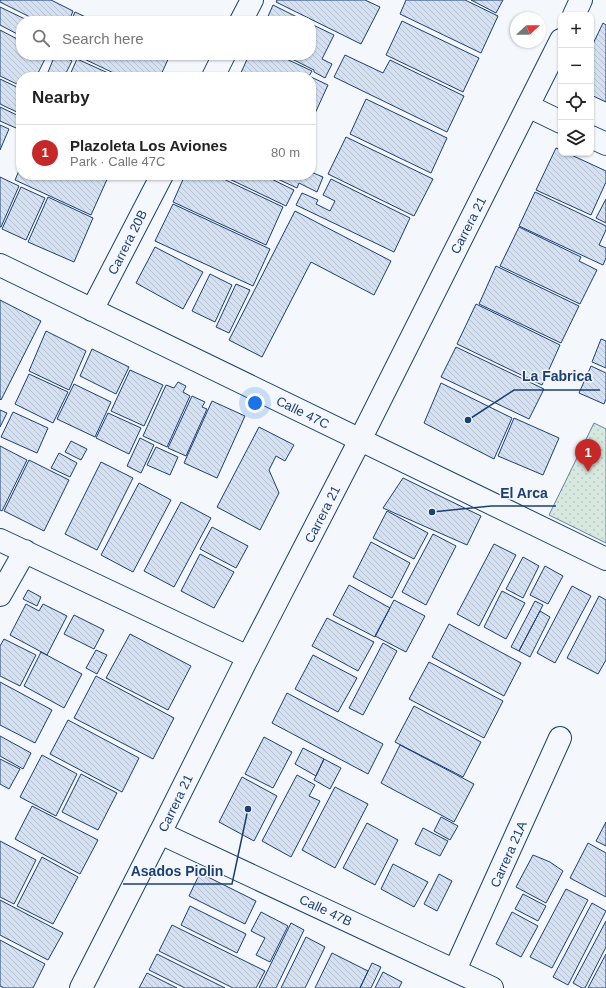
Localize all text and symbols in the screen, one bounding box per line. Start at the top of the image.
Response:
north arrow [510,12,546,48]
map controls [558,12,594,156]
button: + [558,12,594,48]
search box [16,16,316,60]
icon: search [30,27,52,49]
text: Search here [62,30,144,47]
button: − [558,48,594,84]
button: locate [558,84,594,120]
text: Nearby [32,88,90,107]
button: layers [558,120,594,156]
text: Plazoleta Los Aviones [70,137,227,154]
text: 1 [41,145,49,160]
text: 80 m [271,145,300,160]
text: Park · Calle 47C [70,154,165,169]
street label: Carrera 21 [448,194,489,256]
street label: Carrera 20B [105,207,150,277]
callout: La Fabrica [514,364,600,390]
text: La Fabrica [522,368,592,384]
your location [245,393,265,413]
street label: Calle 47C [274,393,332,432]
pin: 1 [575,439,601,472]
callout: El Arca [491,480,556,506]
street label: Carrera 21 [302,483,343,545]
text: El Arca [500,485,548,501]
street label: Carrera 21 [155,772,196,834]
street label: Carrera 21A [487,819,530,890]
callout: Asados Piolin [123,858,232,884]
text: Asados Piolin [131,863,223,879]
street label: Calle 47B [297,892,355,929]

